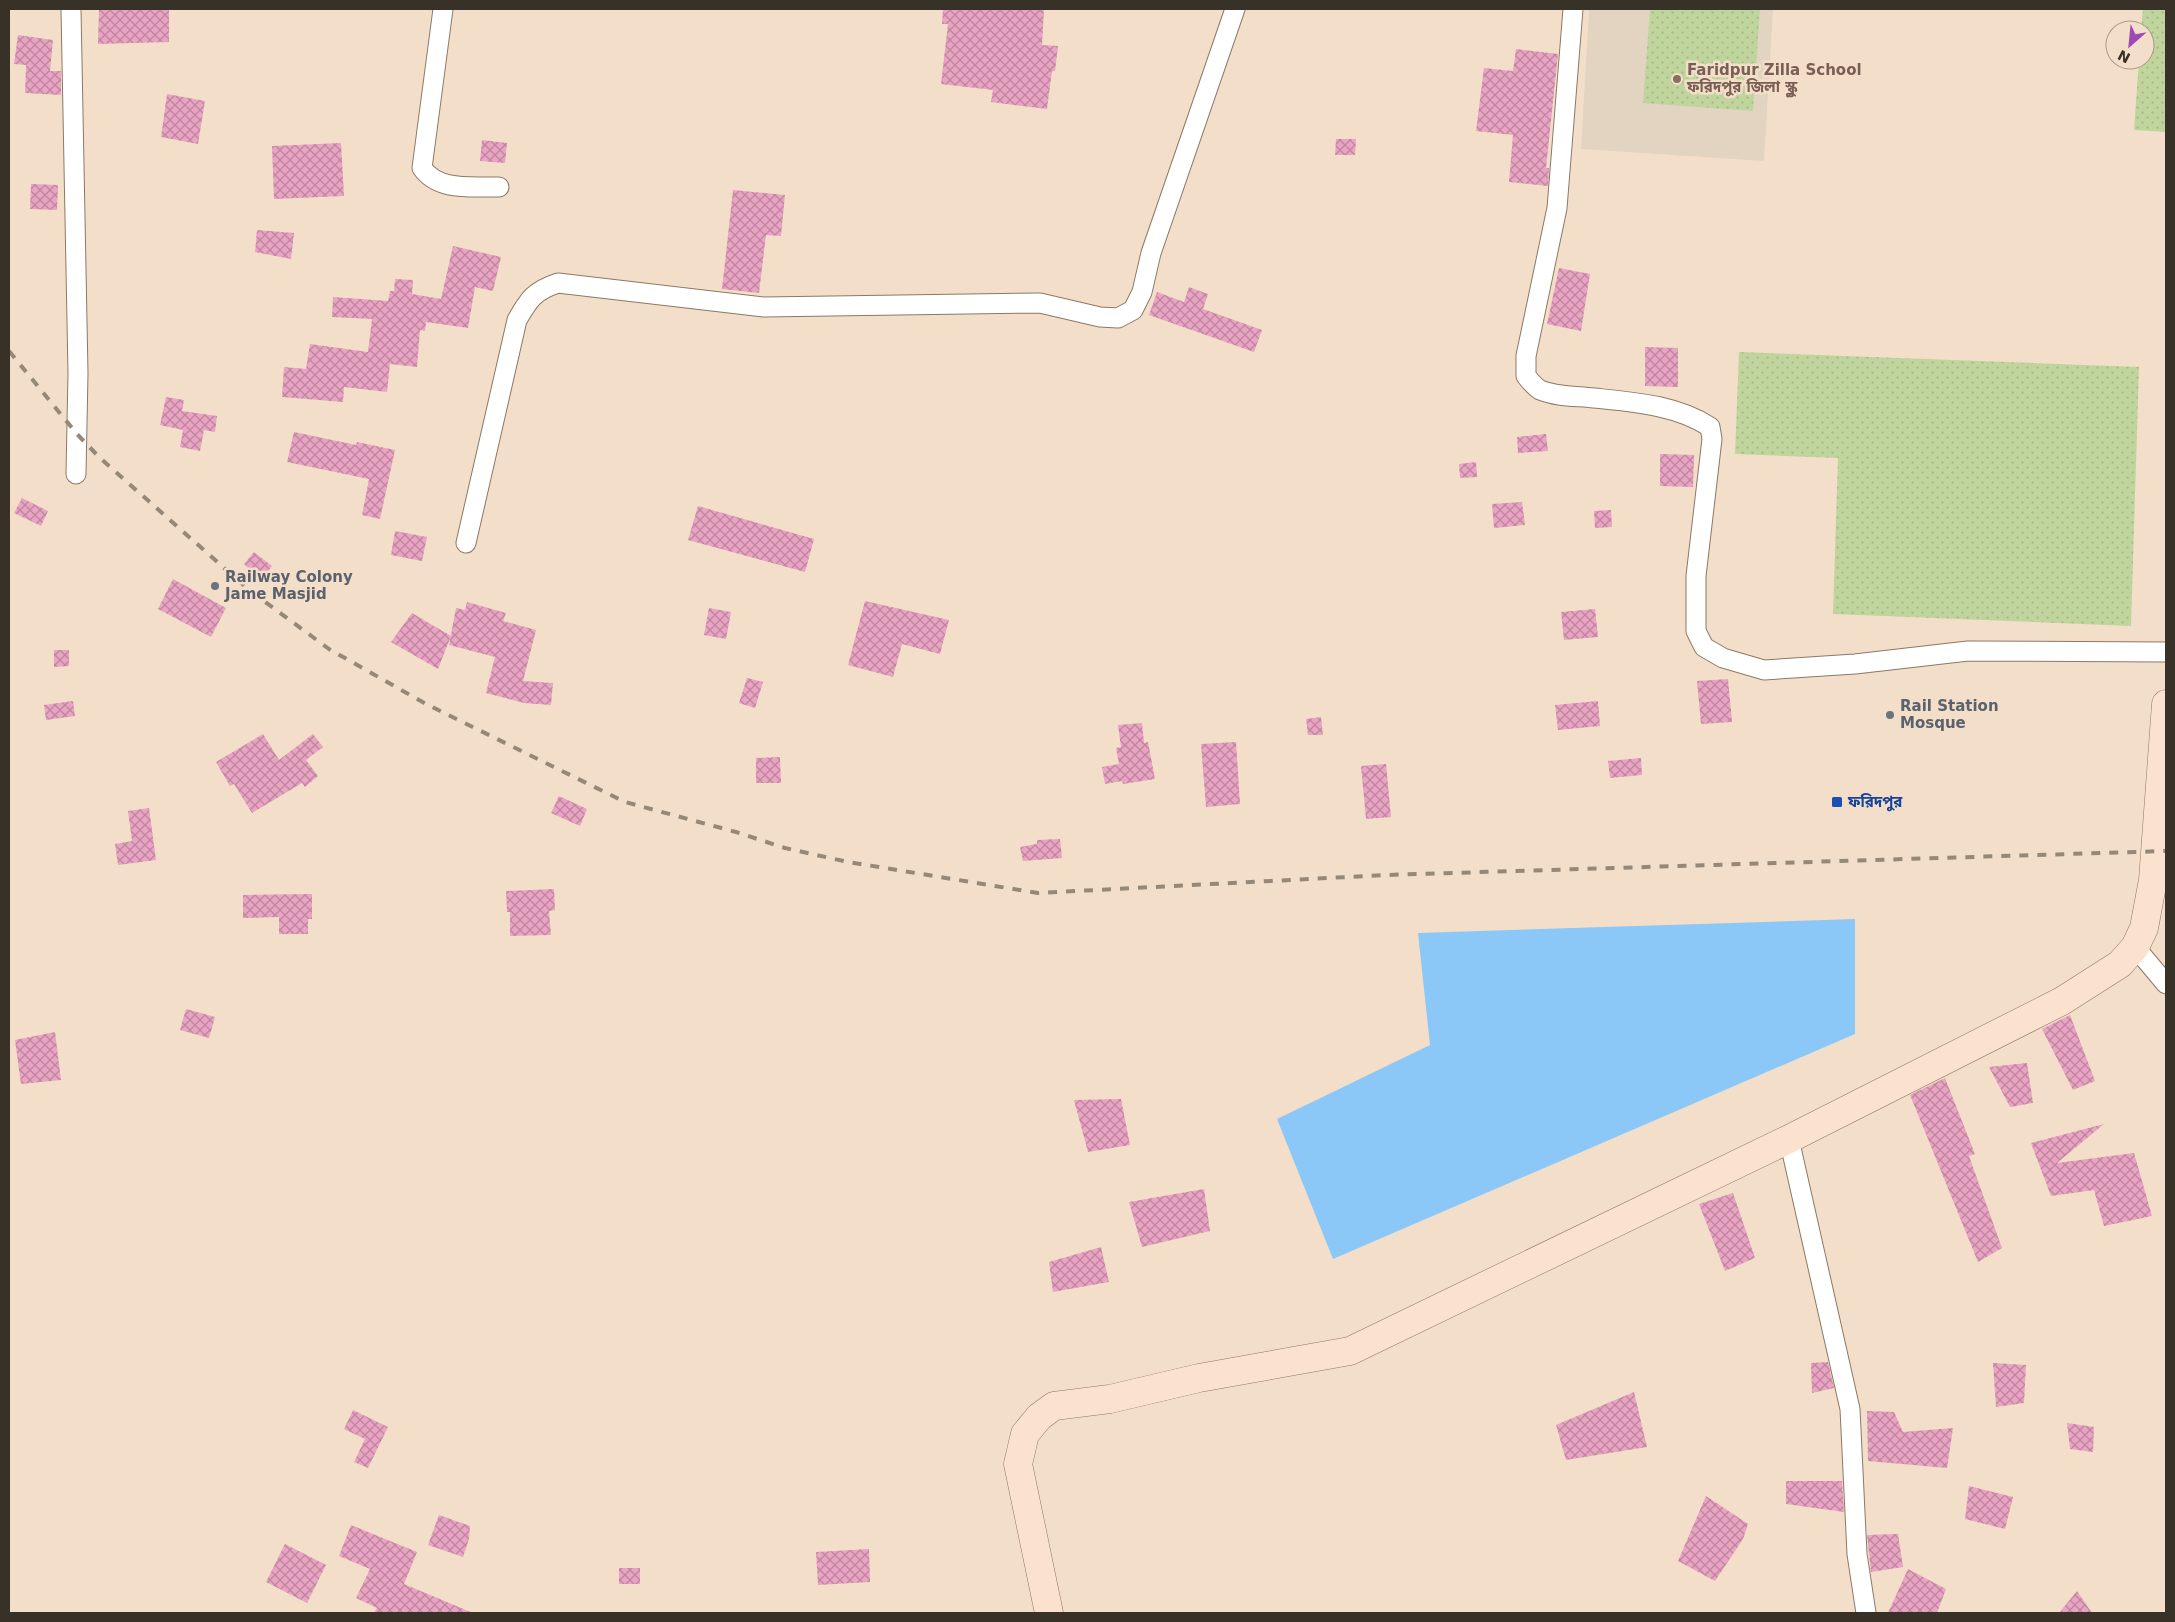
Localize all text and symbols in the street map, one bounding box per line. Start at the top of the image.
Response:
north arrow [2105,20,2155,70]
text: N [2115,47,2133,66]
place label: Faridpur Zilla School ফরিদপুর জিলা স্কুল [1686,61,1862,98]
marker: Faridpur Zilla School ফরিদপুর জিলা স্কুল [1671,73,1683,85]
place label: Railway Colony Jame Masjid [224,568,353,603]
marker: Railway Colony Jame Masjid [209,580,221,592]
place label: Rail Station Mosque [1900,697,1999,732]
marker: Rail Station Mosque [1884,709,1896,721]
place label: ফরিদপুর [1847,793,1903,812]
marker: ফরিদপুর [1830,795,1844,809]

